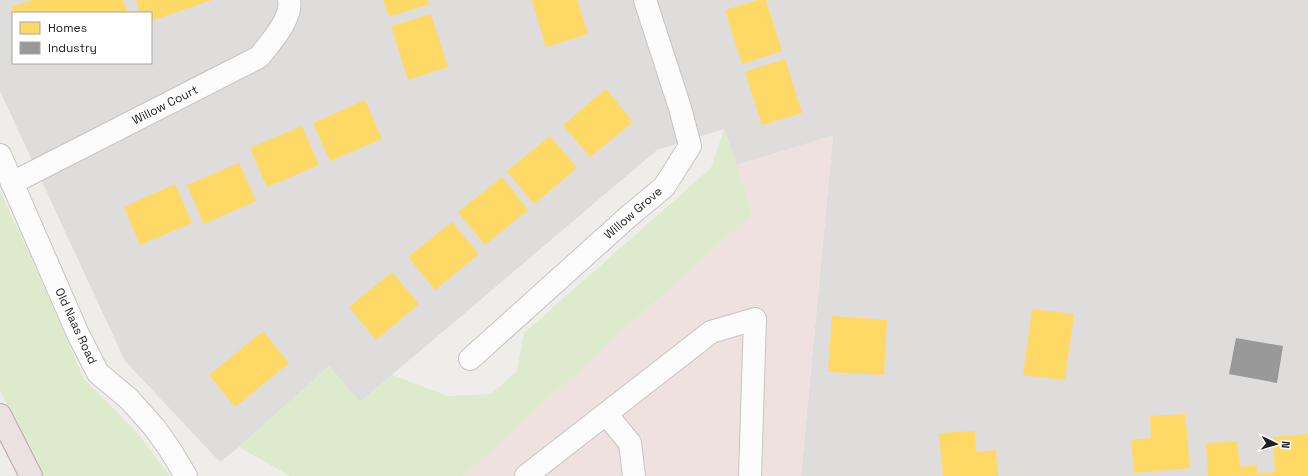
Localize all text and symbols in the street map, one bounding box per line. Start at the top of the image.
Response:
legend [12,12,152,64]
text: Homes [48,20,87,36]
text: Industry [48,40,97,56]
street label: Willow Court [129,82,201,128]
street label: Willow Grove [601,183,665,243]
street label: Old Naas Road [51,285,101,367]
north arrow [1256,424,1296,464]
text: N [1279,441,1293,449]

